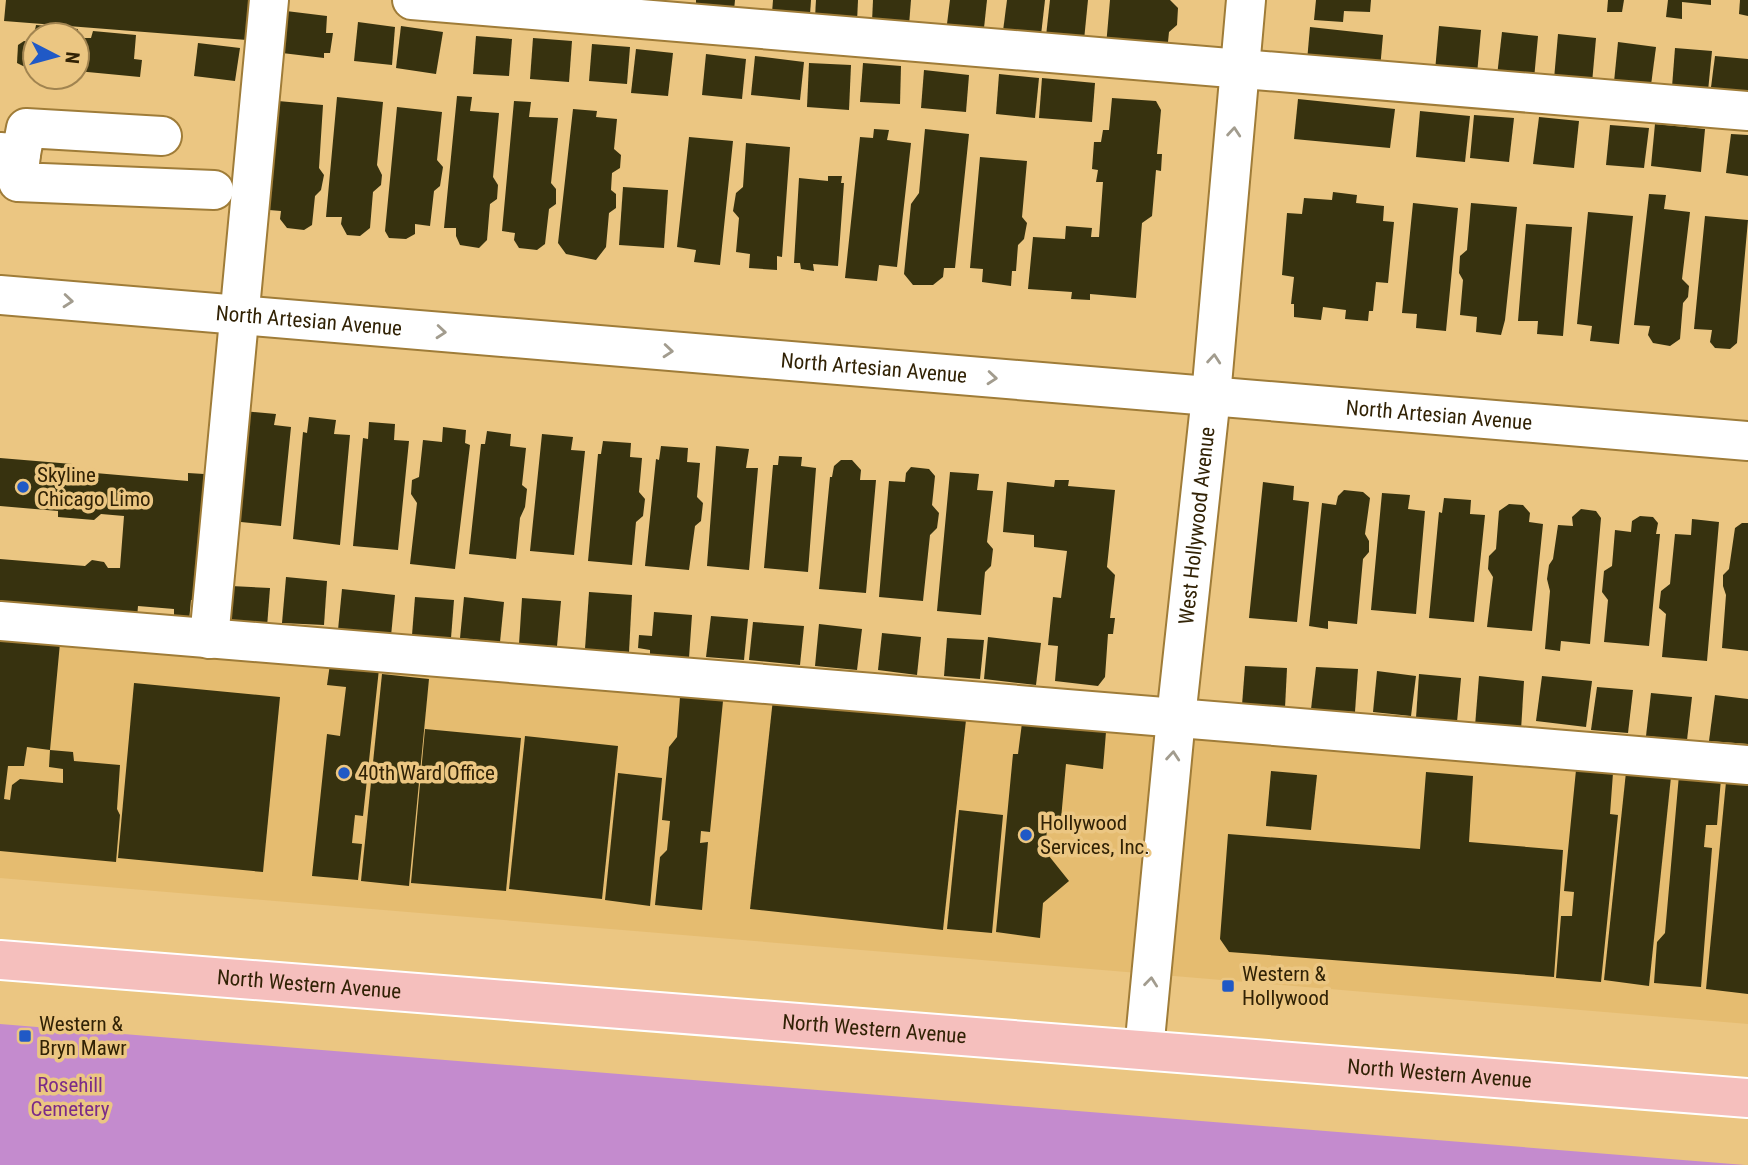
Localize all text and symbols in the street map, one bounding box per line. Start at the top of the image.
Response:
north arrow [21,21,91,91]
text: N [60,51,84,65]
one-way arrow [1226,127,1241,138]
one-way arrow [63,293,74,308]
street label: North Artesian Avenue [215,301,403,341]
one-way arrow [436,324,447,339]
one-way arrow [663,343,674,358]
street label: North Artesian Avenue [780,348,968,388]
one-way arrow [1206,353,1221,364]
one-way arrow [987,370,998,385]
street label: North Artesian Avenue [1345,395,1533,435]
street label: West Hollywood Avenue [1174,425,1220,626]
place label: Skyline Chicago Limo [37,463,151,511]
marker: Skyline Chicago Limo [15,479,31,495]
one-way arrow [1165,750,1180,762]
place label: 40th Ward Office [358,761,495,785]
marker: 40th Ward Office [336,765,352,781]
place label: Hollywood Services, Inc. [1040,811,1150,859]
marker: Hollywood Services, Inc. [1018,827,1034,843]
place label: Western & Hollywood [1242,962,1329,1010]
street label: North Western Avenue [216,965,402,1004]
one-way arrow [1143,976,1158,987]
marker: Western & Hollywood [1220,978,1236,994]
street label: North Western Avenue [781,1010,967,1048]
place label: Western & Bryn Mawr [39,1012,127,1060]
marker: Western & Bryn Mawr [17,1028,33,1044]
street label: North Western Avenue [1346,1054,1533,1093]
park label: Rosehill Cemetery [31,1073,110,1121]

